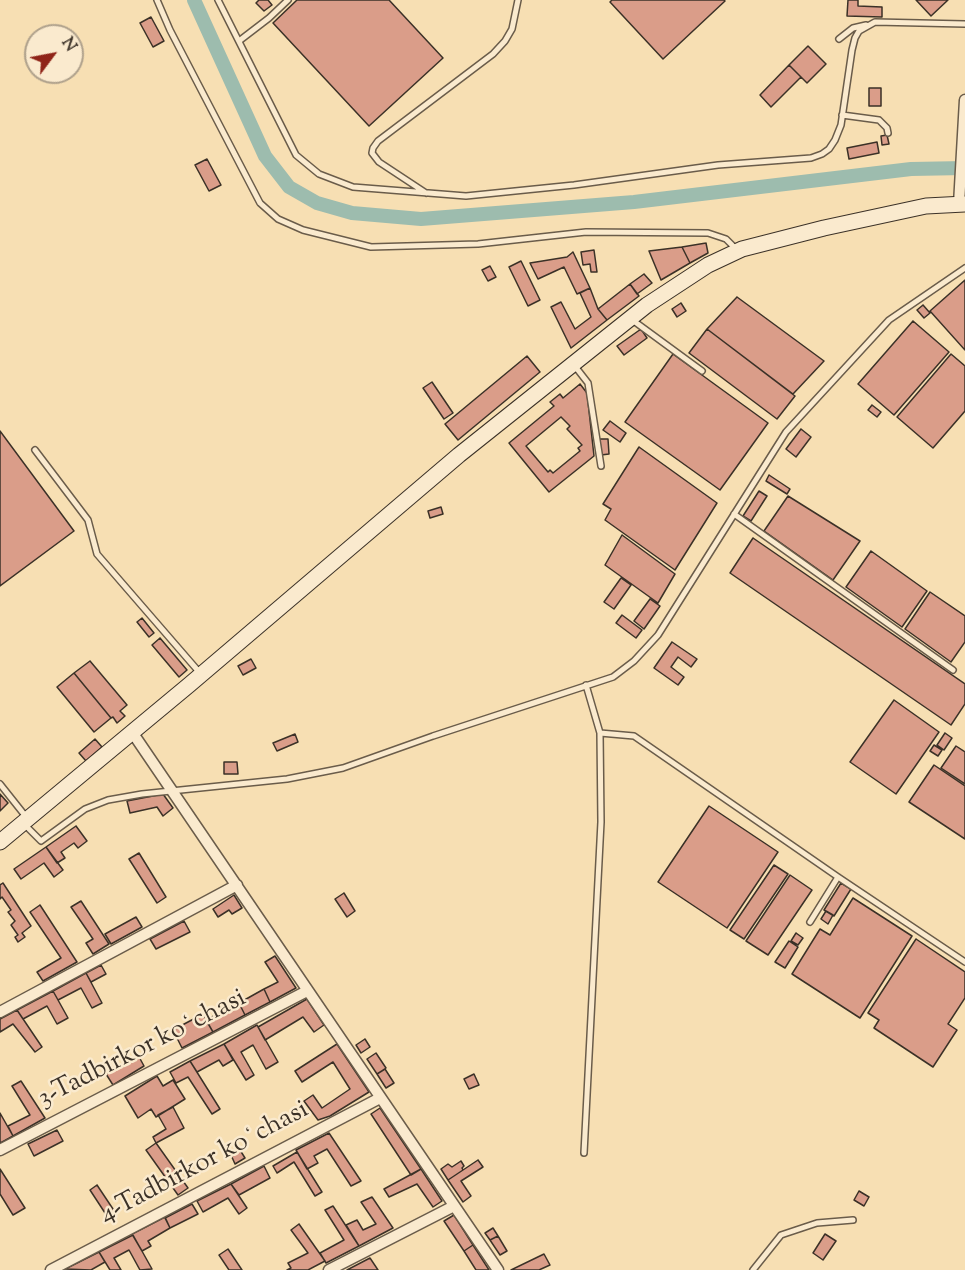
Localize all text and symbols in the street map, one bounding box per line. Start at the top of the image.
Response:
north arrow [24,24,84,84]
text: N [55,34,81,57]
street label: 3-Tadbirkor koʻchasi [34,984,252,1116]
street label: 4-Tadbirkor koʻchasi [95,1096,315,1232]

